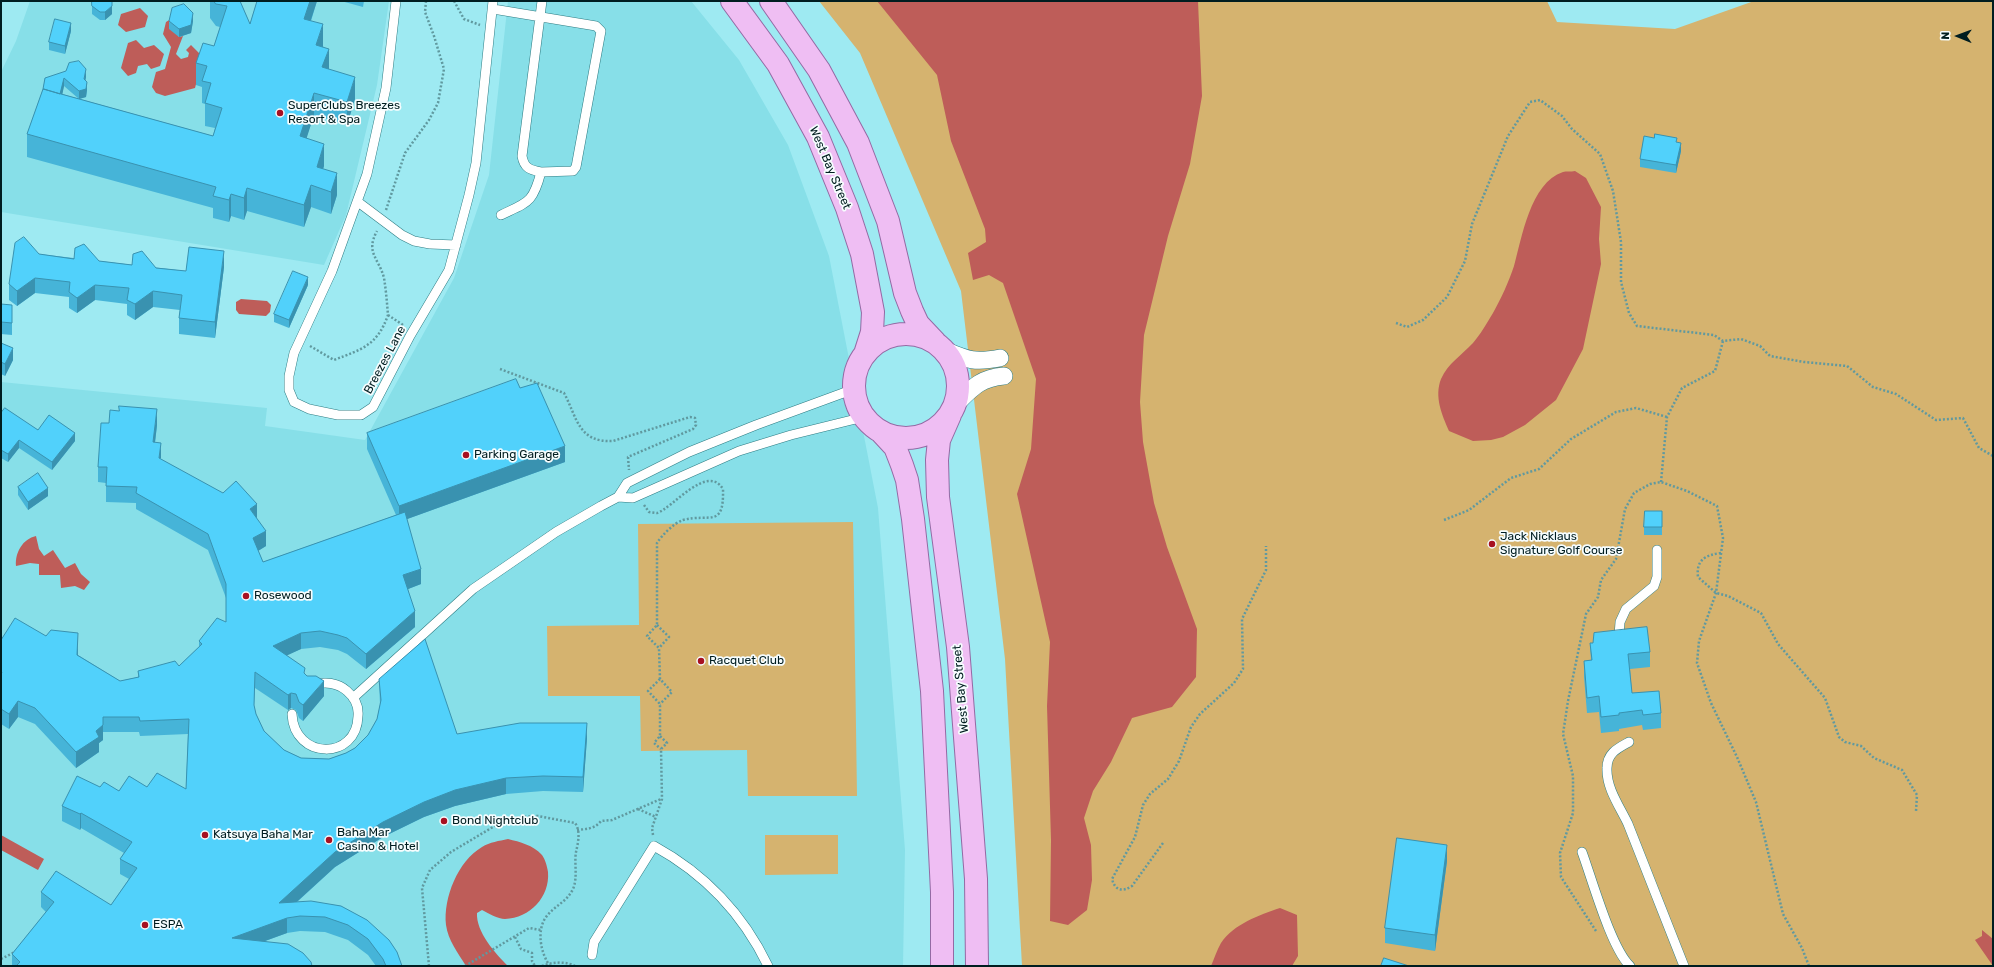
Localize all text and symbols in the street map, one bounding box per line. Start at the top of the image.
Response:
north arrow [1938,16,1978,56]
text: N [1939,32,1952,40]
place label: SuperClubs Breezes Resort & Spa [288,99,400,127]
marker: SuperClubs Breezes Resort & Spa [275,108,285,118]
street label: West Bay Street [806,124,854,212]
street label: Breezes Lane [361,323,409,397]
place label: Parking Garage [474,448,559,462]
marker: Parking Garage [461,450,471,460]
place label: Jack Nicklaus Signature Golf Course [1500,530,1622,558]
marker: Jack Nicklaus Signature Golf Course [1487,539,1497,549]
place label: Rosewood [254,589,312,603]
marker: Rosewood [241,591,251,601]
street label: West Bay Street [950,644,972,734]
place label: Racquet Club [709,654,784,668]
marker: Racquet Club [696,656,706,666]
place label: Bond Nightclub [452,814,538,828]
marker: Bond Nightclub [439,816,449,826]
place label: Baha Mar Casino & Hotel [337,826,419,854]
place label: Katsuya Baha Mar [213,828,313,842]
marker: Katsuya Baha Mar [200,830,210,840]
marker: Baha Mar Casino & Hotel [324,835,334,845]
place label: ESPA [153,918,183,932]
marker: ESPA [140,920,150,930]

